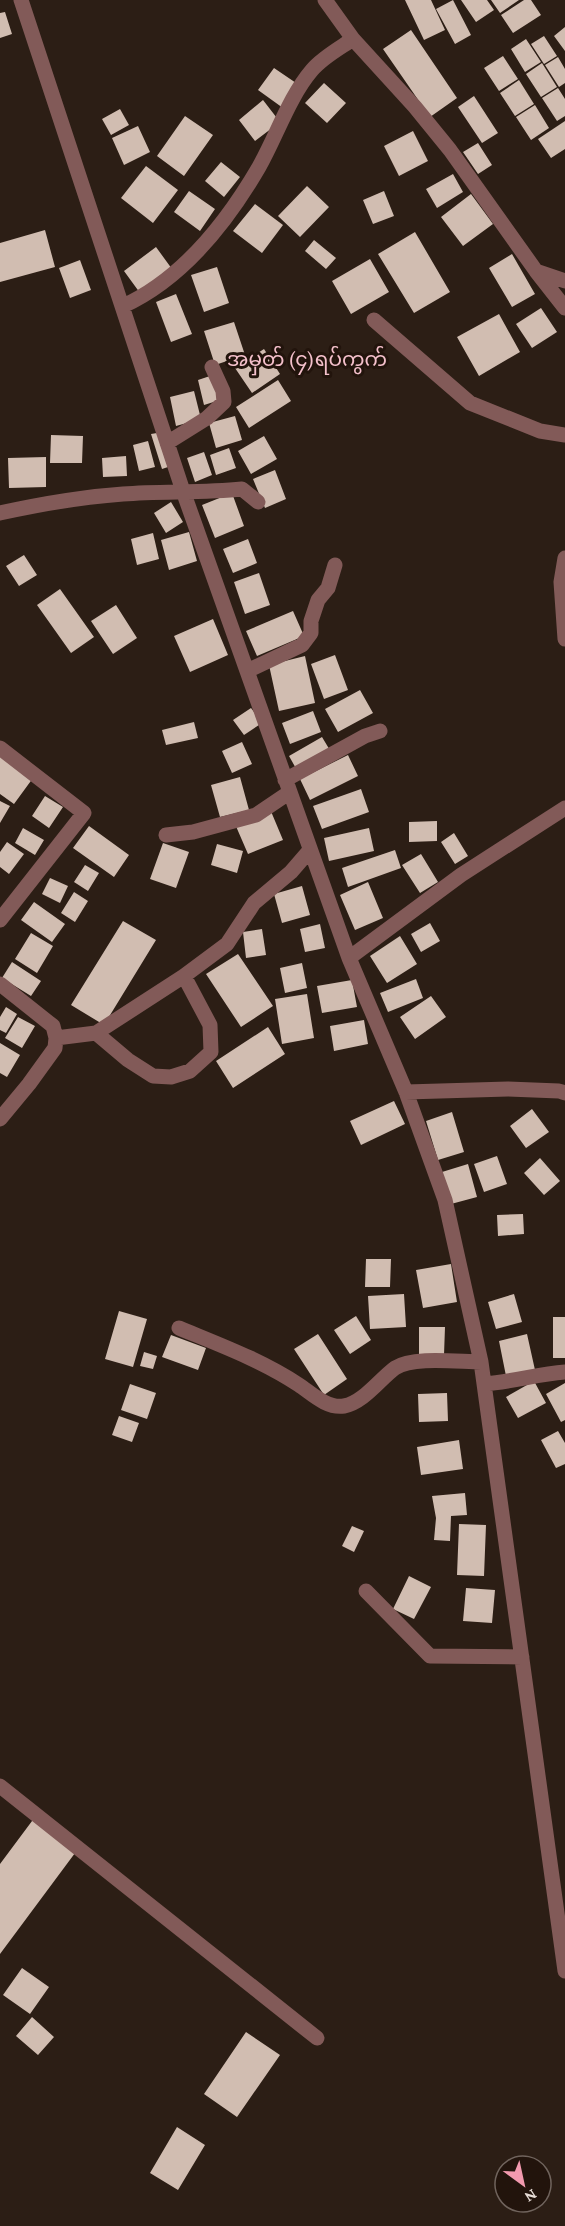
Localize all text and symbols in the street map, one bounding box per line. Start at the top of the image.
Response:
district label: အမှတ် (၄)ရပ်ကွက် [227,345,387,376]
north arrow [493,2154,553,2214]
text: N [522,2186,540,2206]

